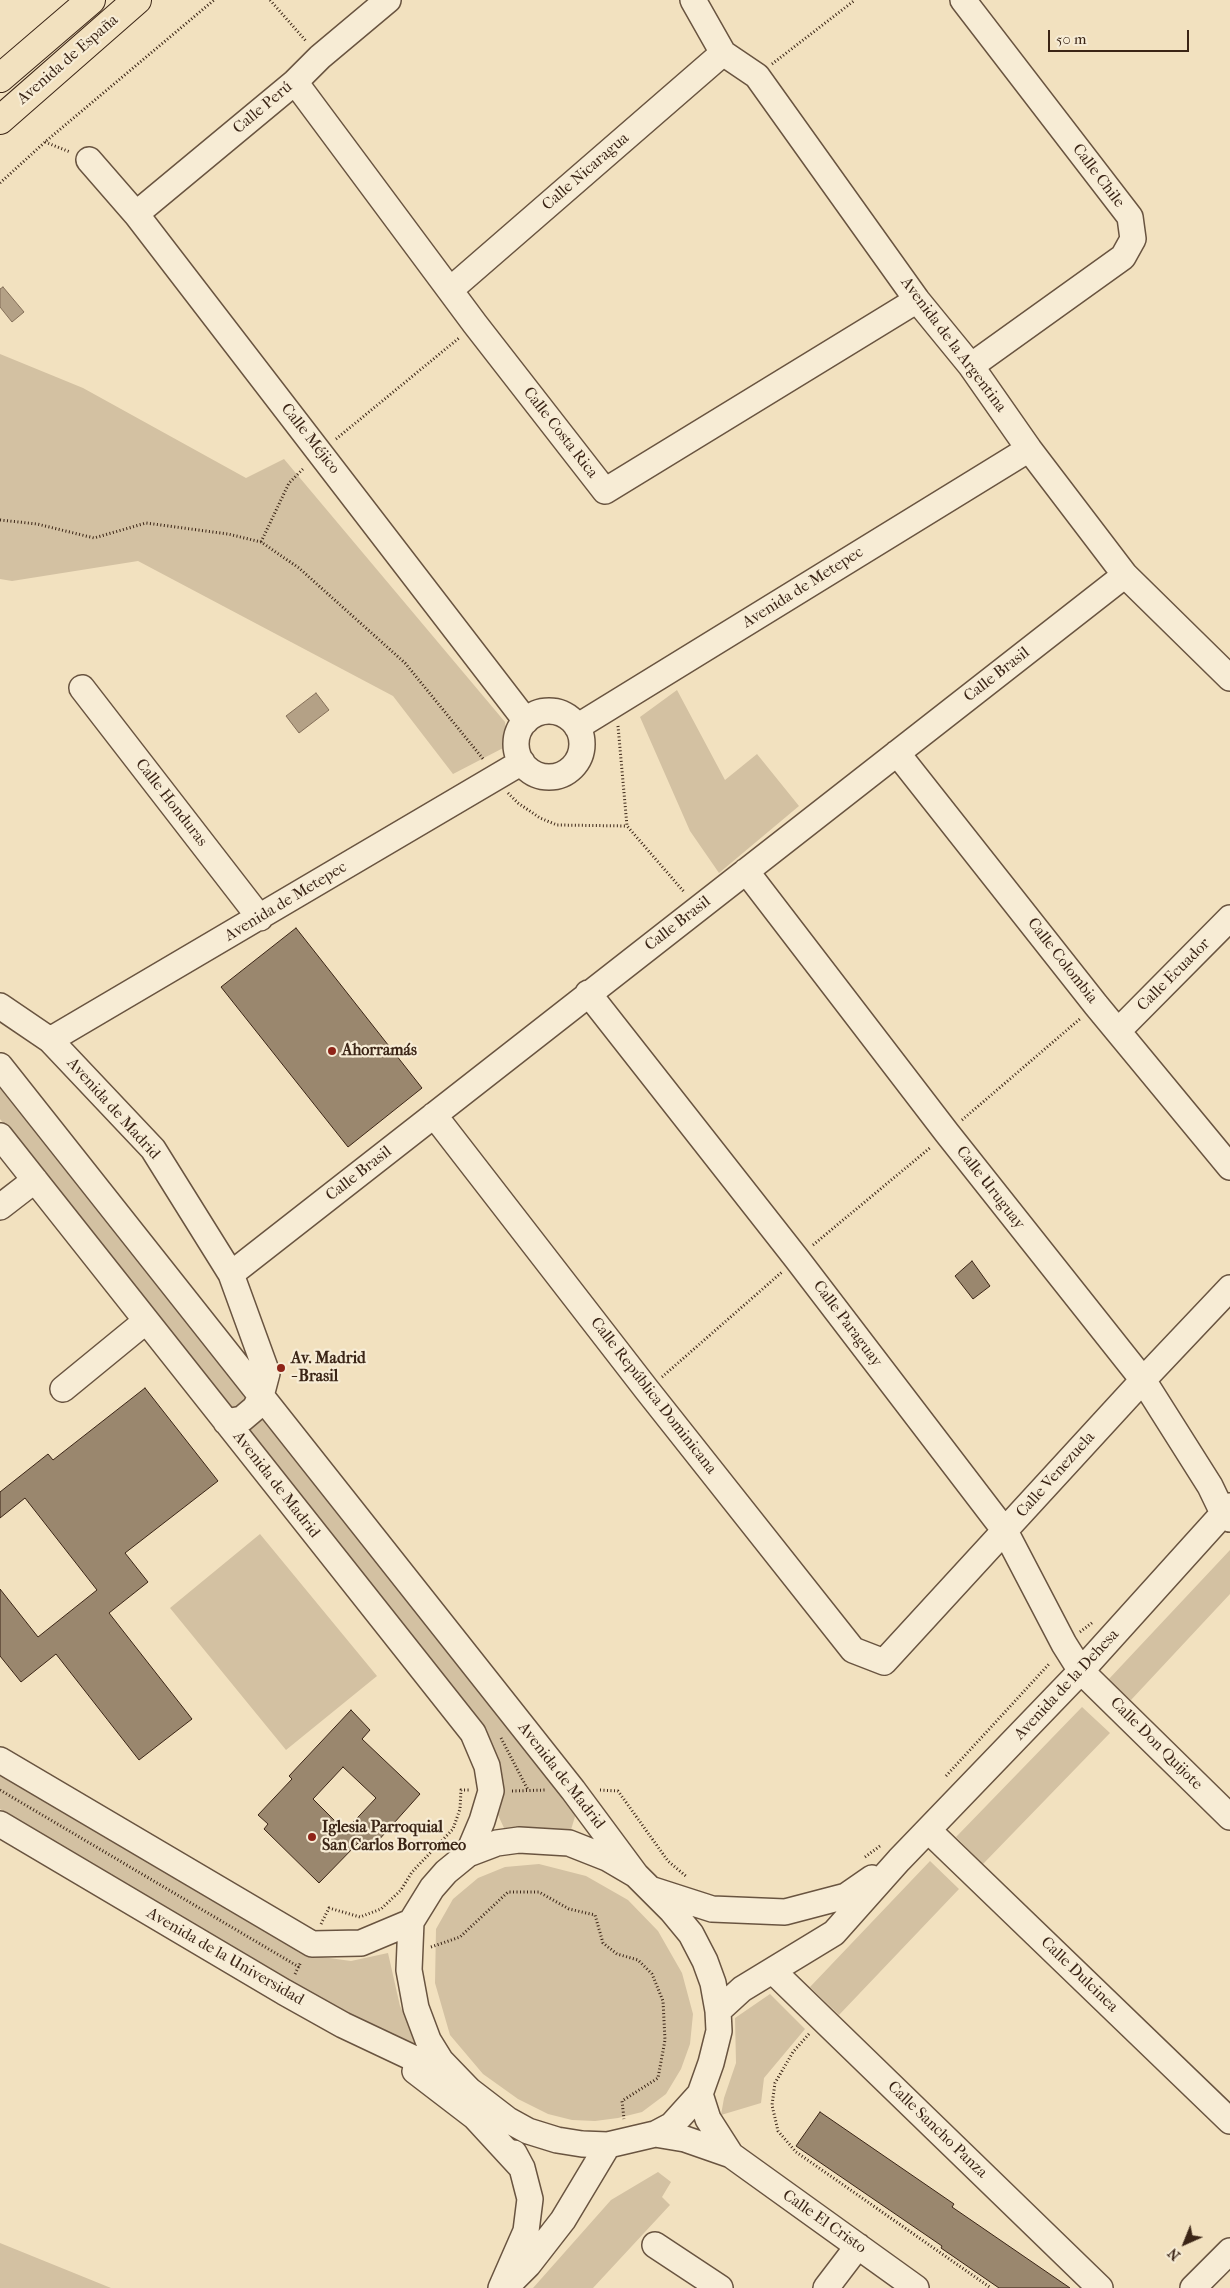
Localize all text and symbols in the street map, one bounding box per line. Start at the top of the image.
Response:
street label: Avenida de España [14,11,122,109]
scale bar [1050,20,1191,52]
text: 50 m [1056,30,1086,48]
street label: Calle Perú [229,78,297,138]
street label: Calle Nicaragua [539,129,633,215]
street label: Calle Chile [1068,140,1128,212]
street label: Avenida de la Argentina [896,274,1010,416]
street label: Calle Costa Rica [518,384,602,482]
street label: Calle Méjico [276,400,344,478]
street label: Avenida de Metepec [739,543,867,633]
street label: Calle Brasil [960,643,1034,707]
street label: Calle Honduras [131,755,211,851]
street label: Avenida de Metepec [222,858,350,946]
street label: Calle Brasil [641,892,715,956]
street label: Calle Colombia [1023,915,1101,1007]
street label: Calle Ecuador [1134,935,1214,1015]
place label: Ahorramás [342,1041,417,1061]
marker: Ahorramás [326,1045,338,1057]
street label: Avenida de Madrid [62,1054,164,1164]
street label: Calle Brasil [322,1142,396,1206]
street label: Calle Uruguay [952,1143,1028,1233]
street label: Calle Paraguay [808,1277,886,1371]
street label: Calle República Dominicana [586,1314,720,1478]
place label: Av. Madrid - Brasil [291,1349,366,1387]
marker: Av. Madrid - Brasil [275,1362,287,1374]
street label: Avenida de Madrid [228,1428,324,1542]
street label: Calle Venezuela [1013,1428,1099,1522]
street label: Avenida de la Dehesa [1011,1626,1123,1744]
street label: Calle Don Quijote [1106,1694,1206,1794]
street label: Avenida de Madrid [513,1719,609,1833]
place label: Iglesia Parroquial San Carlos Borromeo [322,1818,466,1856]
marker: Iglesia Parroquial San Carlos Borromeo [306,1831,318,1843]
street label: Avenida de la Universidad [143,1904,307,2010]
street label: Calle Dulcinea [1036,1933,1122,2017]
street label: Calle Sancho Panza [883,2078,991,2182]
street label: Calle El Cristo [778,2186,870,2258]
north arrow [1160,2218,1210,2268]
text: N [1165,2244,1184,2264]

